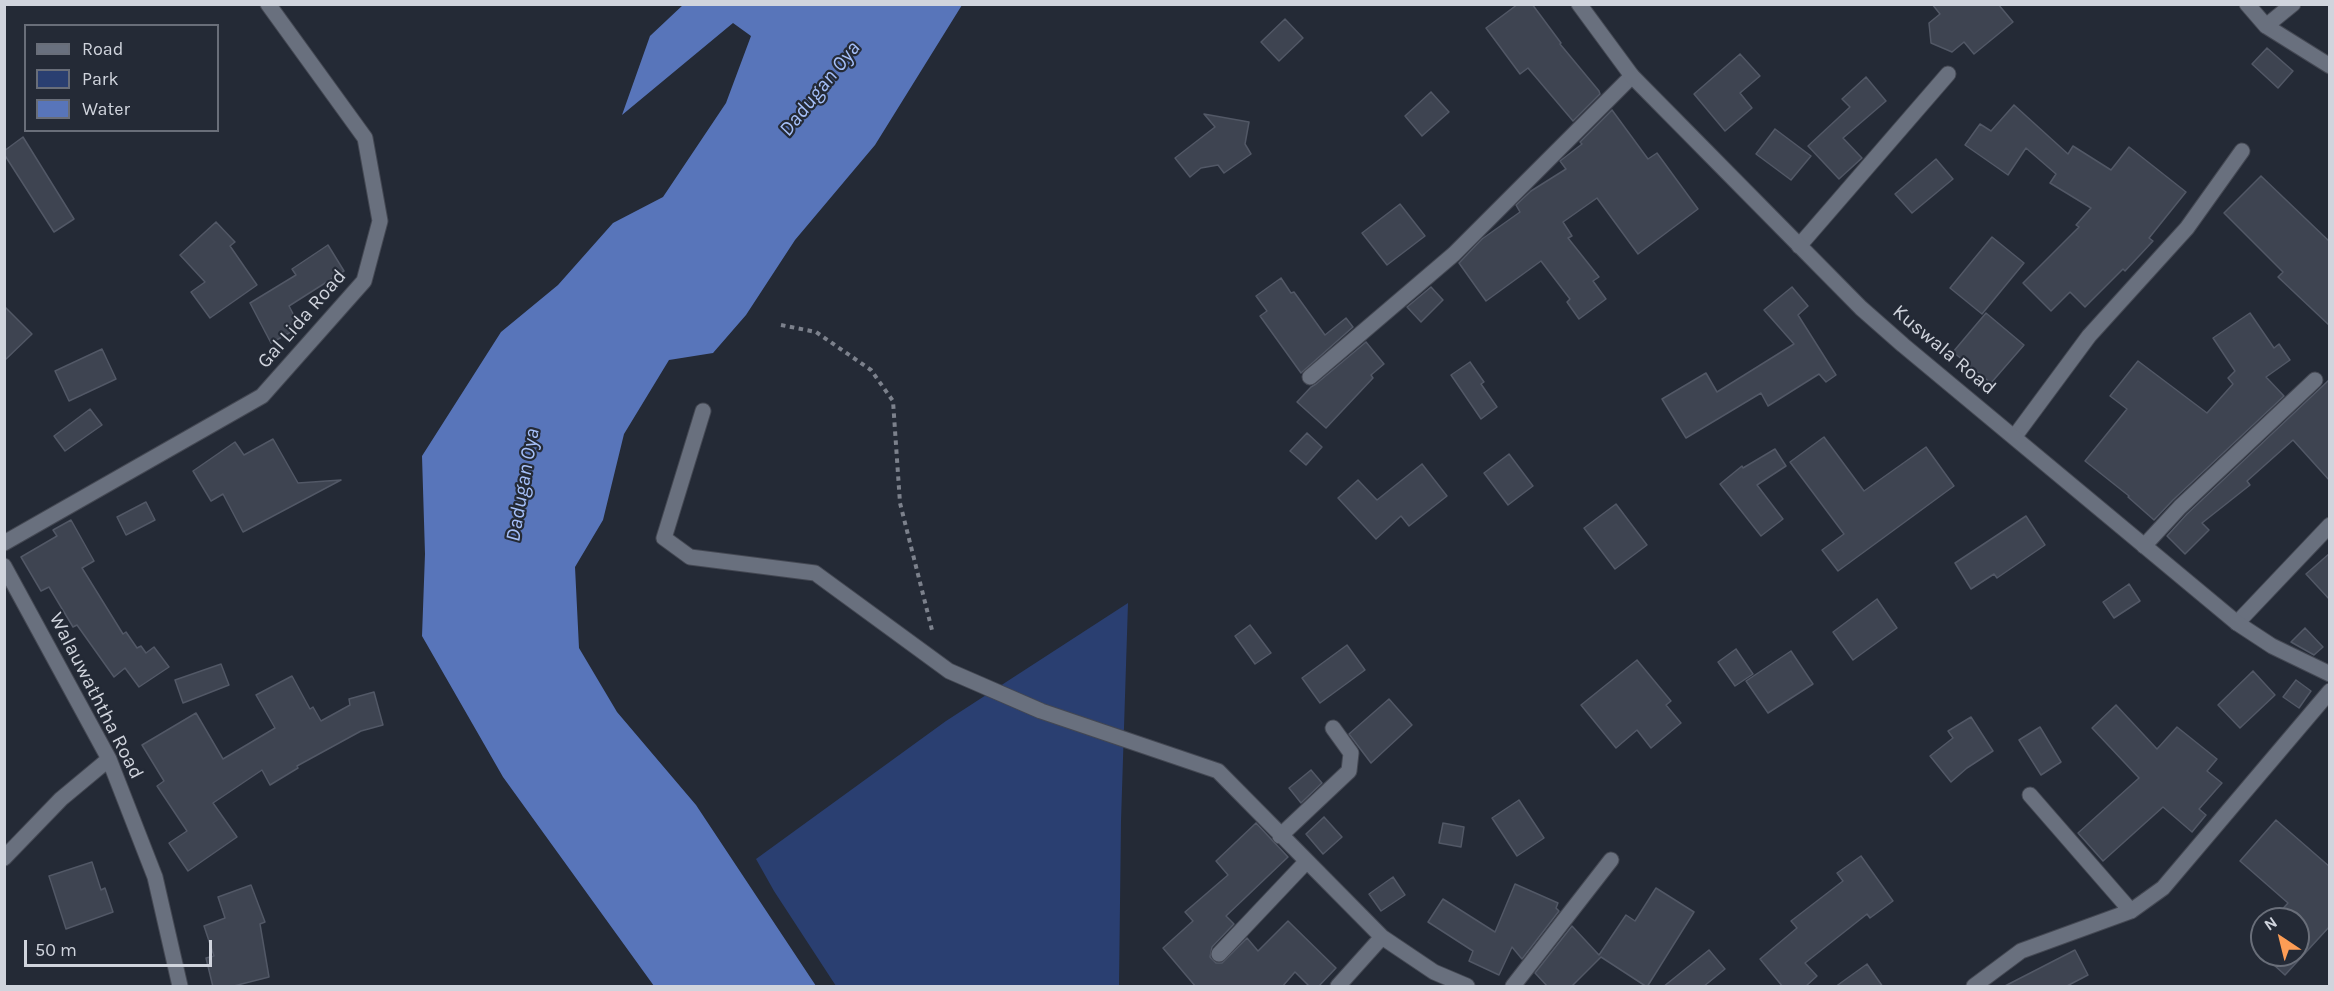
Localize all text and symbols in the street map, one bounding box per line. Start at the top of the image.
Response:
legend [24,24,219,132]
water label: Dadugan Oya [774,36,866,142]
text: Road [82,38,123,60]
text: Park [82,68,119,90]
text: Water [82,98,130,120]
street label: Gal Lida Road [253,265,351,373]
street label: Kuswala Road [1887,300,2001,400]
water label: Dadugan Oya [501,426,545,544]
street label: Walauwaththa Road [44,609,148,783]
north arrow [2250,907,2310,967]
text: N [2260,912,2281,935]
scale bar [27,928,214,966]
text: 50 m [35,939,77,961]

